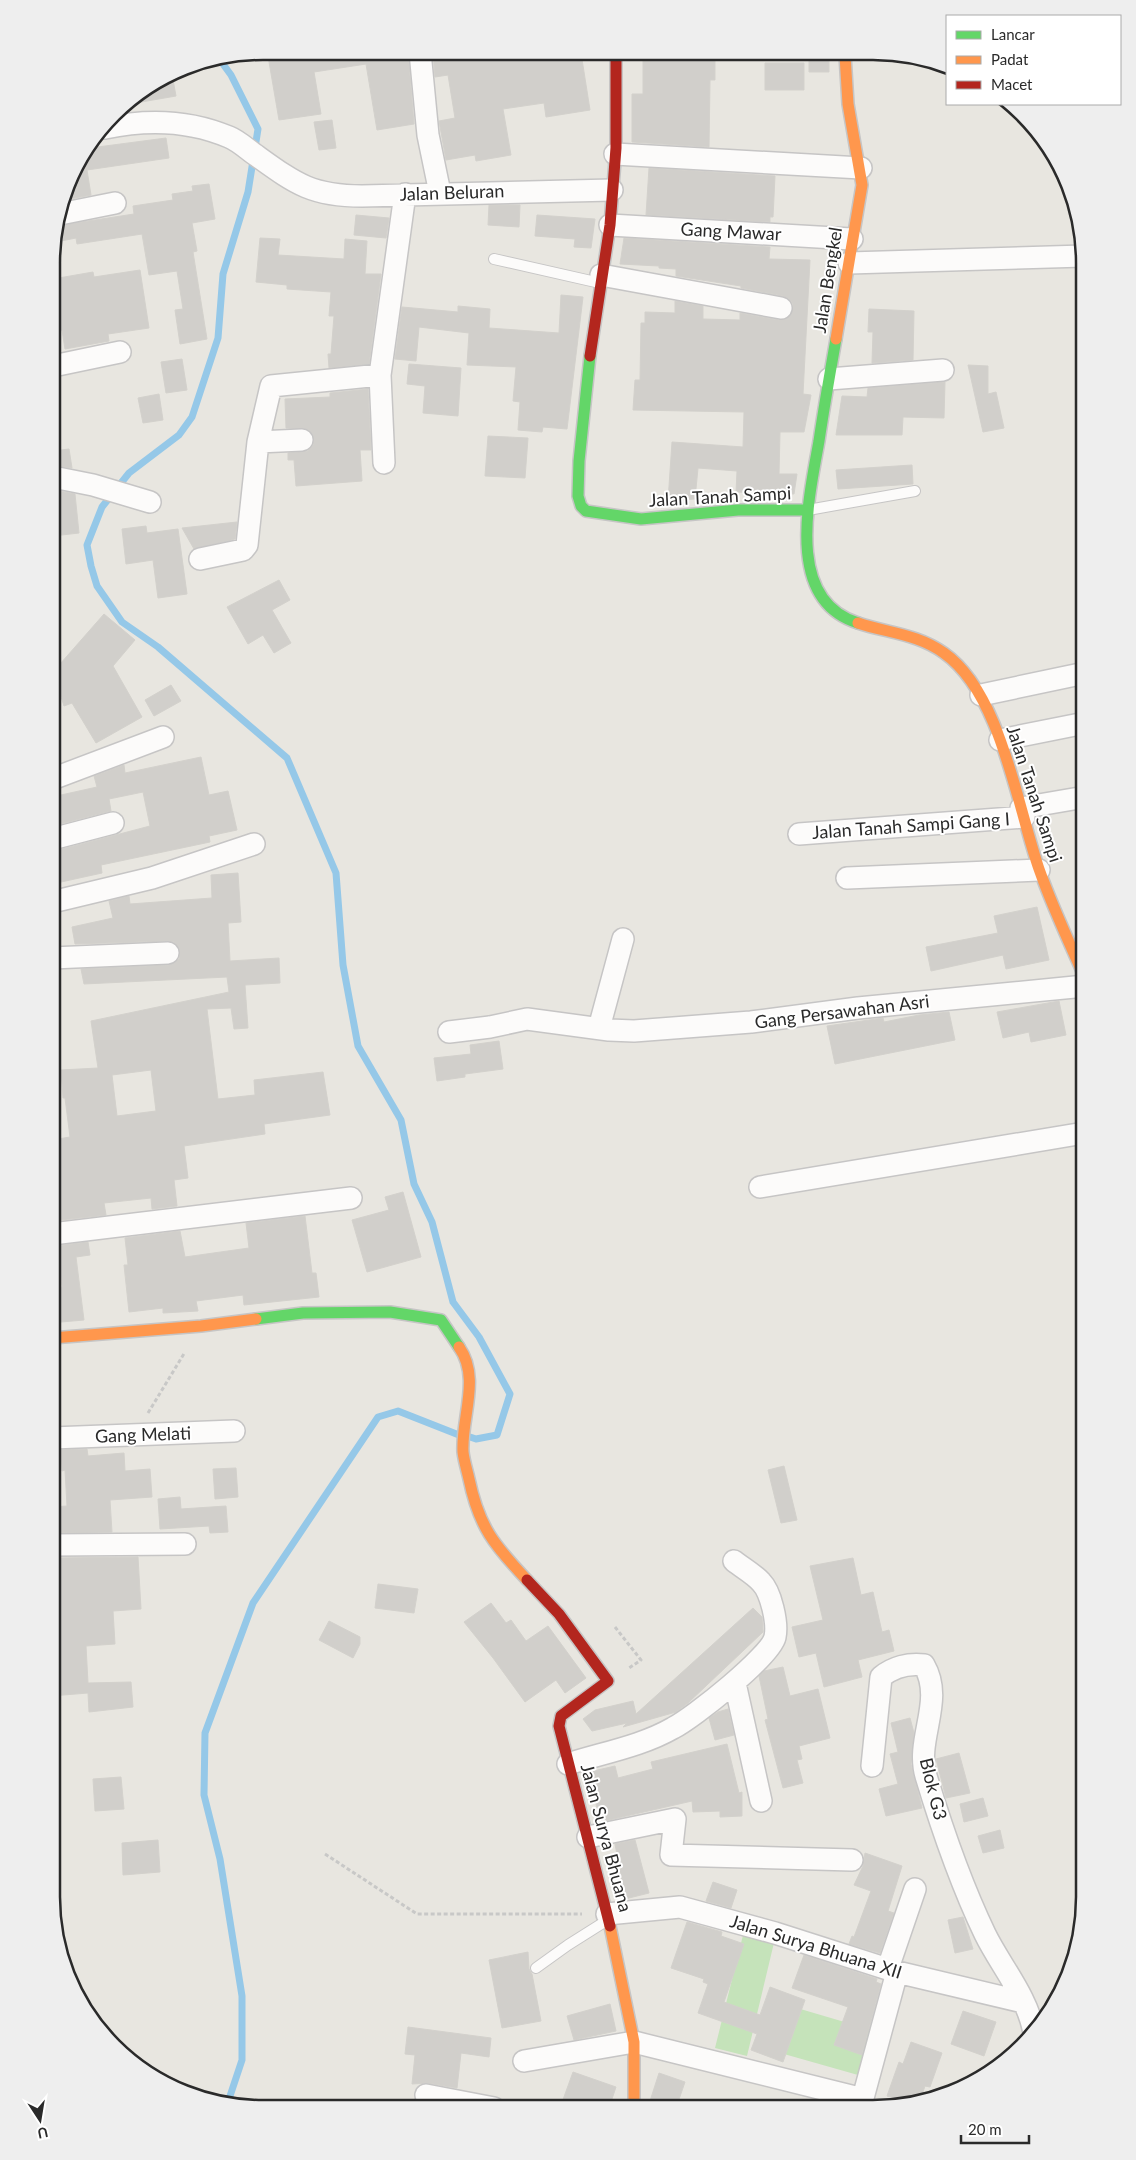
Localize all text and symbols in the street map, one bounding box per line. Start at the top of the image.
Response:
legend [946,15,1121,105]
text: Lancar [991,25,1035,43]
text: Padat [991,50,1029,68]
text: Macet [991,75,1033,93]
street label: Jalan Beluran [399,179,505,205]
street label: Gang Mawar [680,217,782,245]
street label: Jalan Bengkel [808,225,846,334]
street label: Jalan Tanah Sampi [648,481,792,511]
street label: Jalan Tanah Sampi [1002,723,1067,865]
street label: Jalan Tanah Sampi Gang I [811,807,1011,843]
street label: Gang Persawahan Asri [753,989,931,1033]
street label: Gang Melati [95,1421,191,1447]
street label: Blok G3 [916,1755,952,1822]
street label: Jalan Surya Bhuana [577,1761,637,1914]
street label: Jalan Surya Bhuana XII [728,1909,905,1983]
north arrow [15,2095,65,2145]
scale bar [961,2112,1028,2144]
text: 20 m [968,2120,1002,2138]
text: U [36,2124,50,2143]

